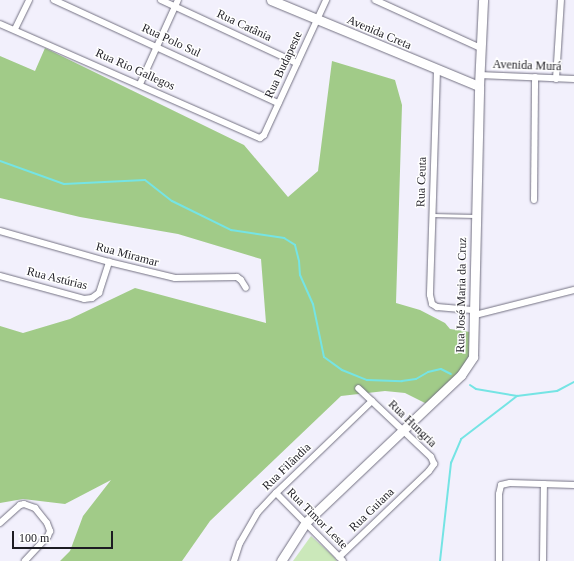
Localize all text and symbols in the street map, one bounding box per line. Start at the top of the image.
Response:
street label: Rua Catânia [214,7,274,45]
street label: Avenida Creta [345,13,413,53]
street label: Rua Polo Sul [139,21,203,61]
street label: Rua Budapeste [262,29,306,101]
street label: Rua Rio Gallegos [93,46,177,94]
street label: Avenida Murá [492,58,562,74]
street label: Rua Ceuta [414,157,430,207]
street label: Rua José Maria da Cruz [454,237,470,353]
street label: Rua Miramar [94,240,160,270]
street label: Rua Astúrias [25,264,89,294]
street label: Rua Hungria [385,397,439,451]
street label: Rua Filândia [260,440,314,494]
street label: Rua Timor Leste [283,485,351,553]
street label: Rua Guiana [347,485,397,535]
scale bar [14,523,115,549]
text: 100 m [19,531,49,545]

